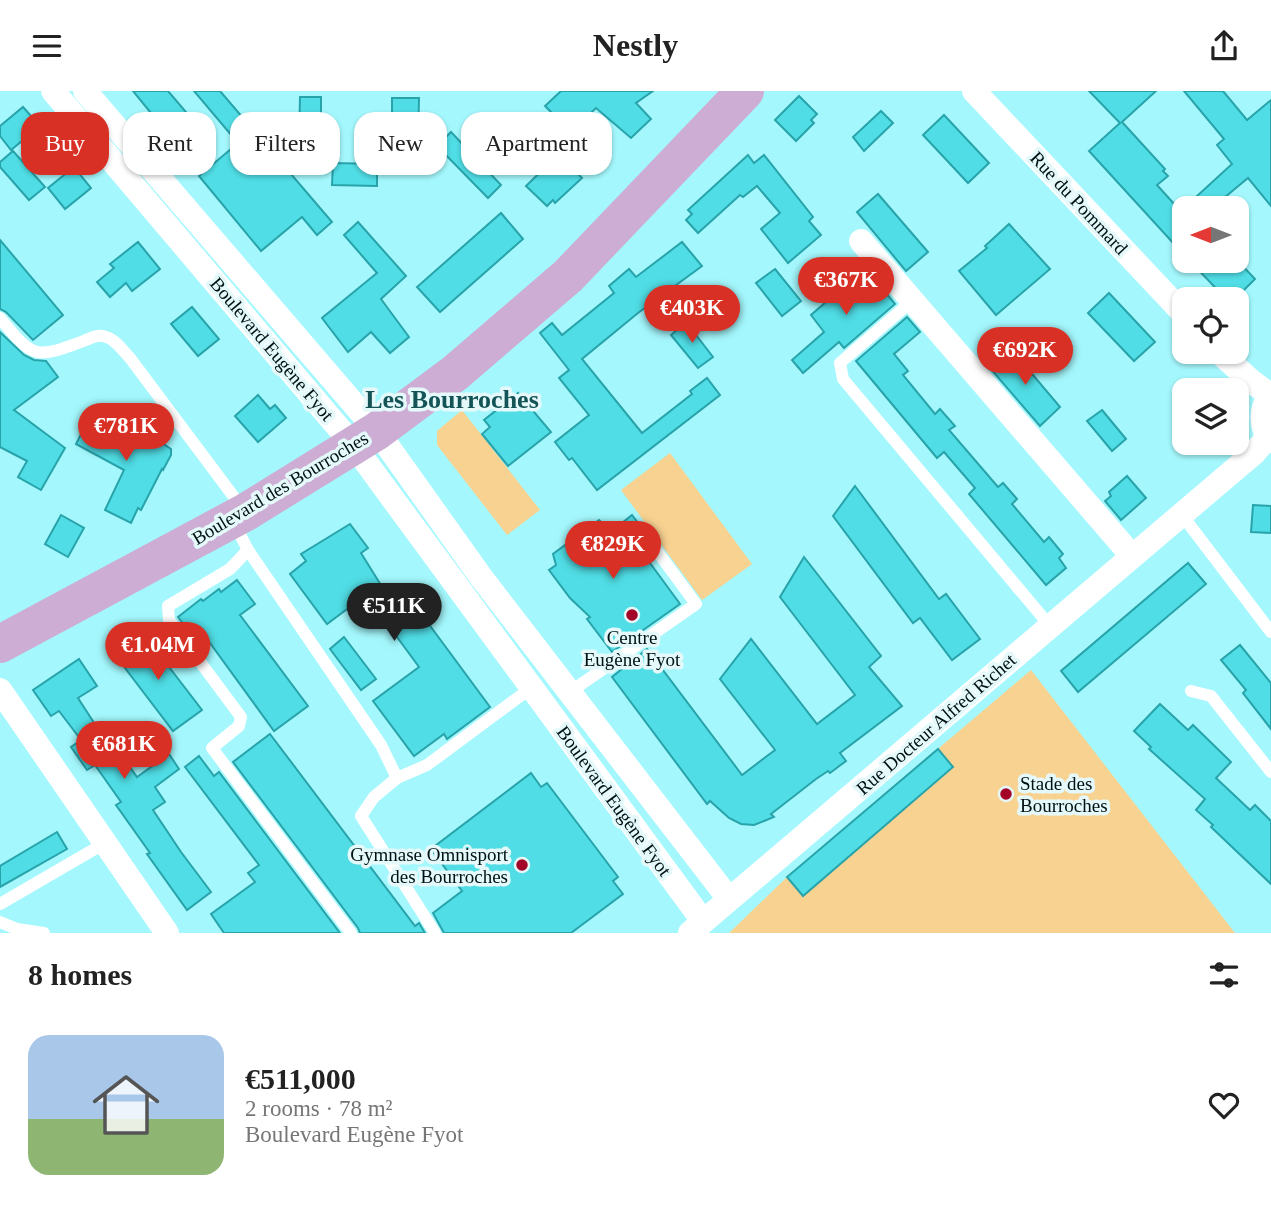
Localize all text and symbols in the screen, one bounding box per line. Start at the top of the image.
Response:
icon: menu [28,27,66,65]
text: Nestly [593,27,678,63]
icon: share [1205,27,1243,65]
chip: Buy [21,112,109,175]
chip: Rent [123,112,216,175]
chip: Filters [230,112,340,175]
chip: New [354,112,447,175]
chip: Apartment [461,112,612,175]
street label: Rue du Pommard [1026,147,1132,259]
north arrow [1172,196,1250,273]
map controls [1172,196,1249,455]
pin: €367K [797,257,895,317]
text: €367K [814,267,878,292]
street label: Boulevard Eugène Fyot [206,273,339,425]
pin: €403K [643,285,741,345]
button: locate [1172,287,1249,364]
text: €403K [660,295,724,320]
pin: €692K [976,327,1074,387]
text: €692K [993,337,1057,362]
button: layers [1172,378,1249,455]
district label: Les Bourroches [365,385,539,414]
pin: €781K [77,403,175,463]
text: €781K [94,413,158,438]
street label: Boulevard des Bourroches [188,427,372,549]
pin: €829K [564,521,662,581]
text: €829K [581,531,645,556]
pin: €511K [345,583,443,643]
text: €511K [363,593,425,618]
marker: Centre Eugène Fyot [624,607,640,623]
pin: €1.04M [101,623,215,682]
place label: Centre Eugène Fyot [584,627,681,670]
text: €1.04M [121,632,195,657]
street label: Rue Docteur Alfred Richet [852,649,1020,799]
pin: €681K [75,721,173,781]
street label: Boulevard Eugène Fyot [552,722,676,881]
text: €681K [92,731,156,756]
place label: Stade des Bourroches [1020,773,1108,816]
marker: Stade des Bourroches [998,786,1014,802]
place label: Gymnase Omnisport des Bourroches [350,844,509,887]
marker: Gymnase Omnisport des Bourroches [514,857,530,873]
icon: filters [1205,956,1243,994]
text: 8 homes [28,958,132,991]
text: €511,000 [245,1062,356,1095]
icon: home [84,1063,168,1147]
icon: heart [1205,1086,1243,1124]
text: 2 rooms · 78 m² [245,1096,392,1121]
text: Boulevard Eugène Fyot [245,1122,463,1147]

